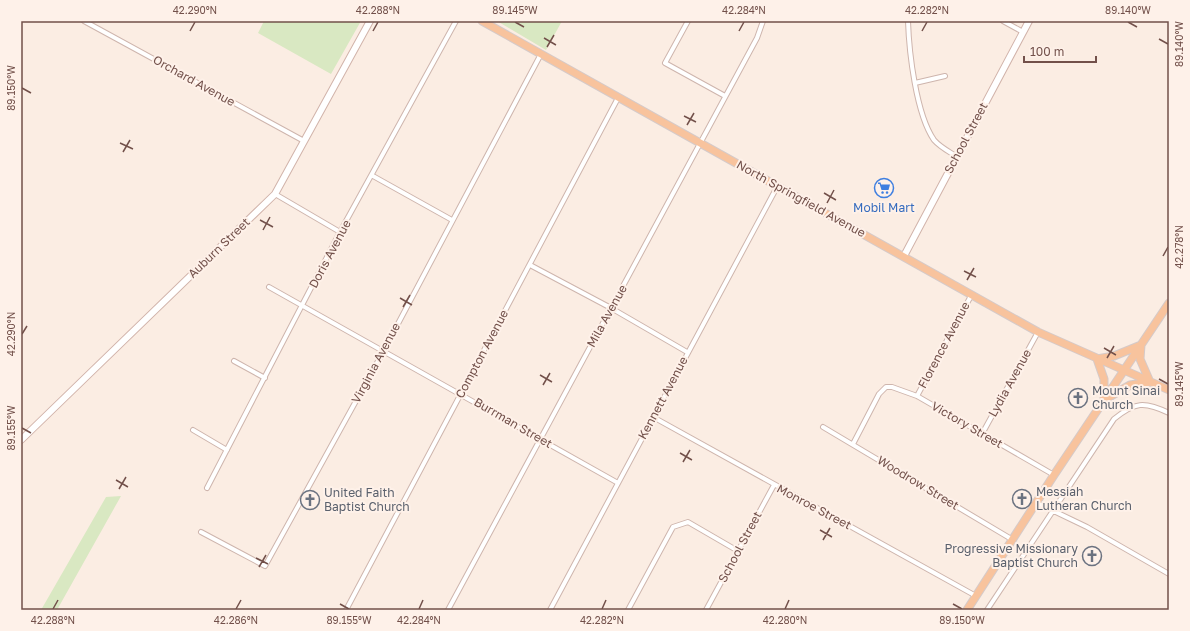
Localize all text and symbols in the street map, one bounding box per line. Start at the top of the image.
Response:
text: 42.290°N [173,4,217,16]
text: 42.288°N [356,4,400,16]
text: 89.145°W [492,4,538,16]
text: 42.284°N [722,4,766,16]
text: 42.282°N [905,4,949,16]
text: 89.140°W [1105,4,1151,16]
text: 89.140°W [1173,21,1185,67]
scale bar [1024,38,1096,64]
text: 100 m [1030,44,1064,59]
street label: Orchard Avenue [151,52,238,109]
text: 89.150°W [5,65,17,111]
street label: School Street [941,99,991,176]
street label: North Springfield Avenue [734,157,868,240]
supermarket icon: Mobil Mart [873,177,895,199]
place label: Mobil Mart [853,200,915,215]
street label: Auburn Street [185,214,253,281]
street label: Doris Avenue [305,217,354,290]
text: 42.278°N [1173,225,1185,269]
street label: Mila Avenue [583,282,630,350]
street label: Florence Avenue [914,299,973,391]
street label: Compton Avenue [452,307,511,401]
text: 42.290°N [5,312,17,356]
street label: Virginia Avenue [348,320,403,406]
street label: Lydia Avenue [985,346,1034,419]
street label: Kennett Avenue [634,354,691,442]
text: 89.145°W [1173,361,1185,407]
place label: Mount Sinai Church [1092,383,1160,412]
church icon: Mount Sinai Church [1067,387,1089,409]
street label: Burrman Street [471,394,555,451]
street label: Victory Street [929,398,1006,451]
text: 89.155°W [5,405,17,451]
street label: Woodrow Street [875,452,962,513]
street label: Monroe Street [774,481,854,533]
place label: Messiah Lutheran Church [1036,484,1132,513]
place label: United Faith Baptist Church [324,485,410,514]
church icon: Messiah Lutheran Church [1011,488,1033,510]
church icon: United Faith Baptist Church [299,489,321,511]
street label: School Street [715,508,765,585]
place label: Progressive Missionary Baptist Church [945,541,1078,570]
church icon: Progressive Missionary Baptist Church [1081,545,1103,567]
text: 42.288°N [31,614,75,626]
text: 42.286°N [214,614,258,626]
text: 89.155°W [326,614,372,626]
text: 42.284°N [397,614,441,626]
text: 42.282°N [580,614,624,626]
text: 42.280°N [763,614,807,626]
text: 89.150°W [939,614,985,626]

